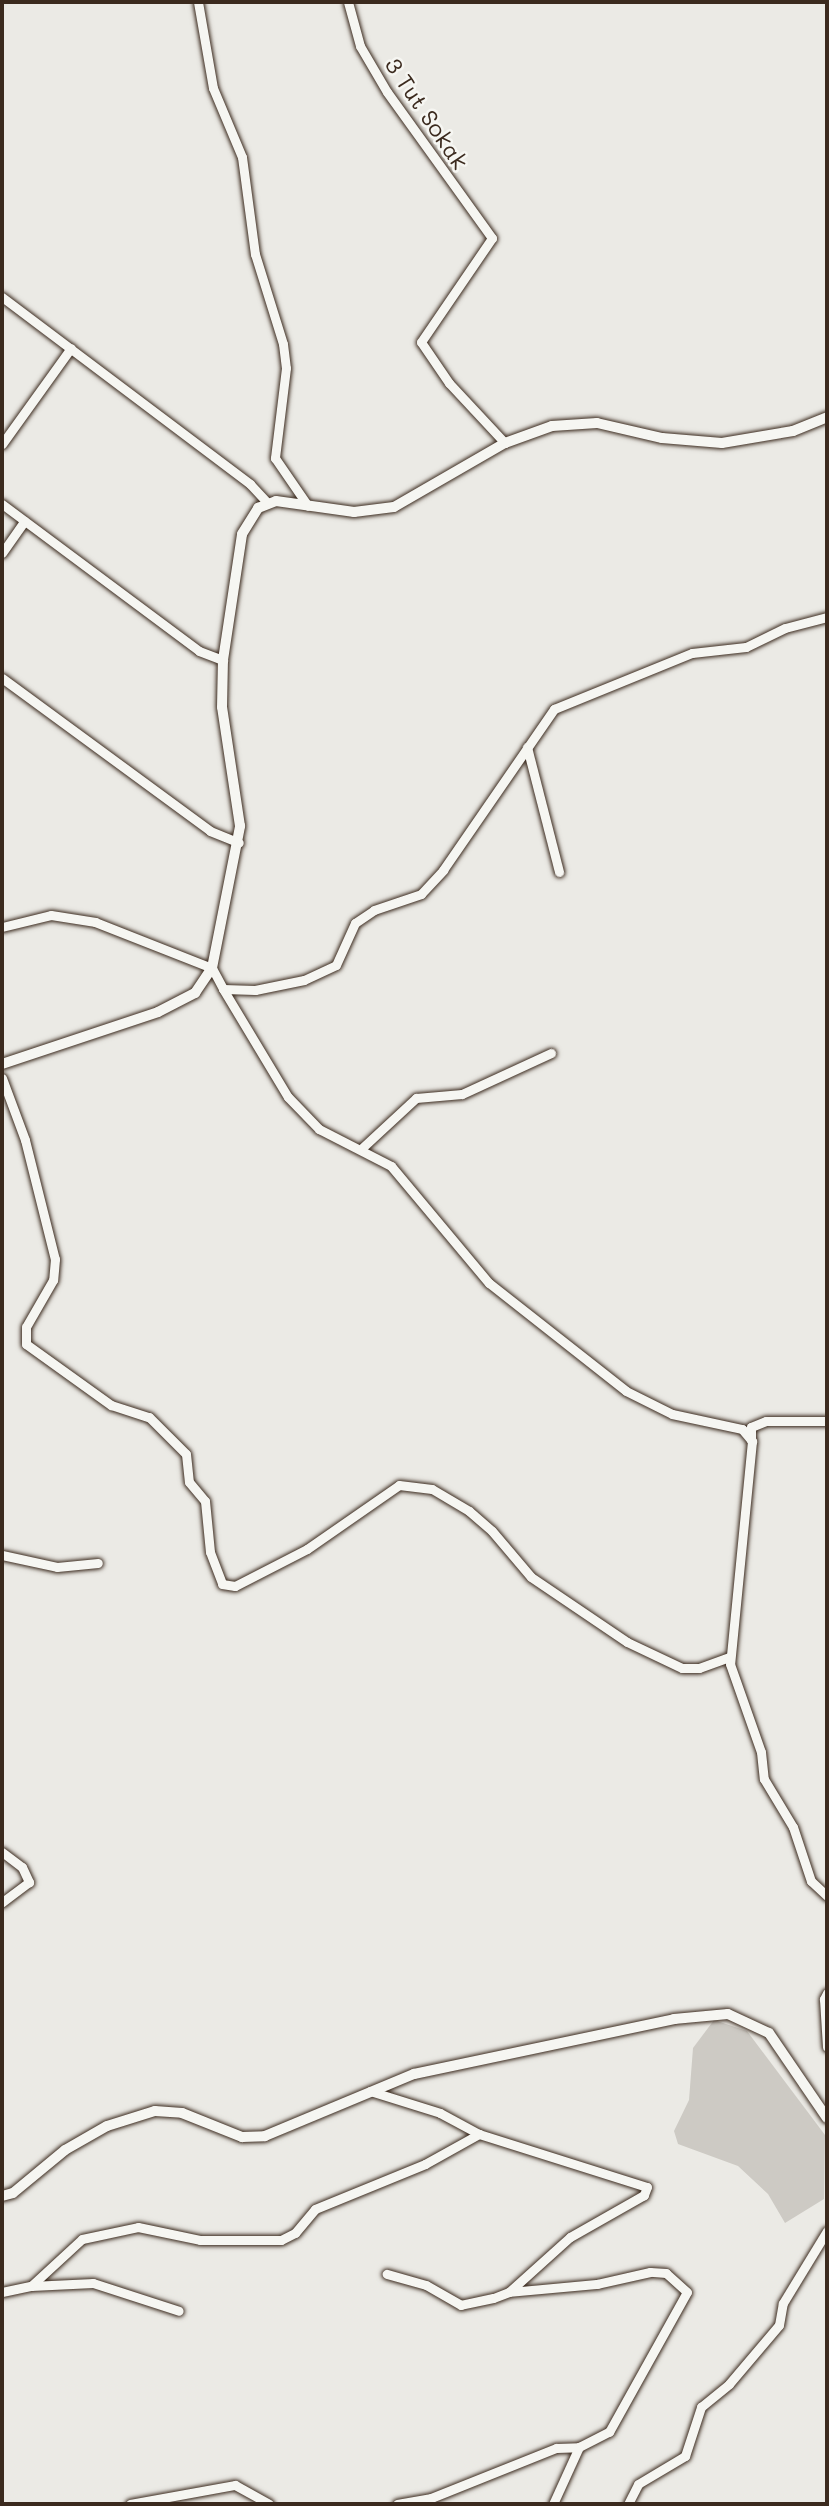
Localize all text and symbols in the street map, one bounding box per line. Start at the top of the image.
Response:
street label: 3 Tut Sokak [379,52,475,174]

